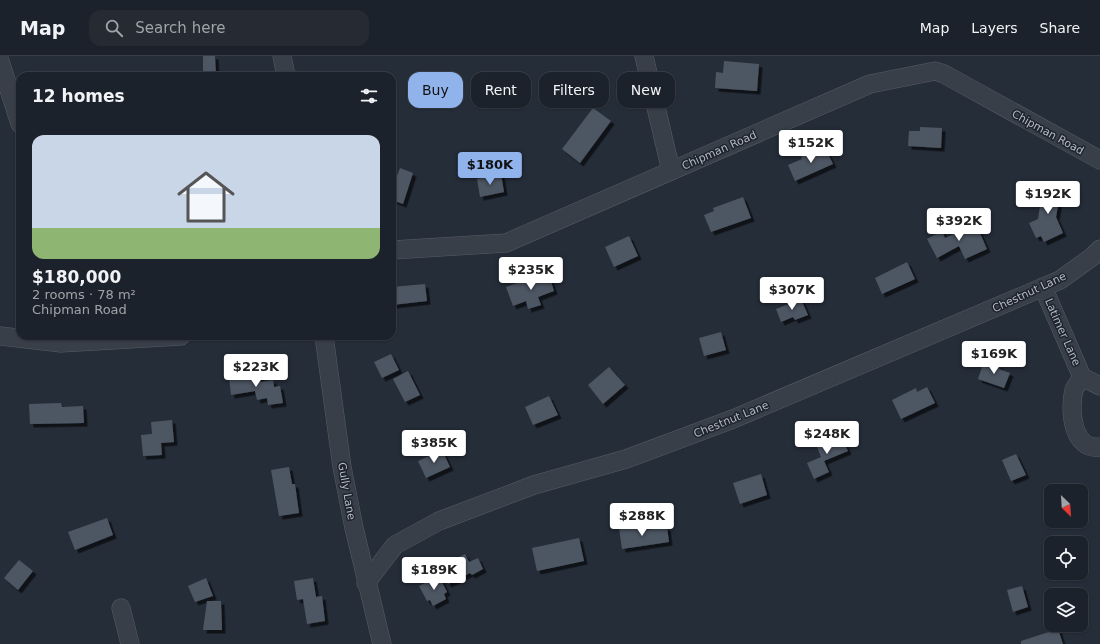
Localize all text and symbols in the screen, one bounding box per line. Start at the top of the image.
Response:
search box [89,10,369,46]
text: Map [20,17,65,39]
icon: search [103,17,125,39]
text: Search here [135,19,225,37]
text: Map [920,20,949,36]
text: Layers [971,20,1018,36]
text: Share [1040,20,1080,36]
chip: Buy [408,72,463,108]
chip: Rent [471,72,531,108]
chip: Filters [539,72,609,108]
chip: New [617,72,675,108]
icon: filters [358,85,380,107]
text: 12 homes [32,86,125,106]
street label: Chipman Road [1010,107,1086,158]
street label: Chipman Road [680,128,758,173]
pin: $152K [783,130,839,164]
text: $152K [788,135,834,150]
pin: $180K [462,152,518,186]
text: $180K [467,157,513,172]
icon: home [170,161,242,233]
pin: $192K [1020,181,1076,215]
text: $192K [1025,186,1071,201]
pin: $392K [931,208,987,242]
text: $392K [936,213,982,228]
pin: $235K [503,257,559,291]
text: $235K [508,262,554,277]
text: $180,000 [32,267,121,287]
street label: Chestnut Lane [990,270,1068,315]
pin: $307K [764,277,820,311]
text: $307K [769,282,815,297]
text: 2 rooms · 78 m² [32,287,136,302]
street label: Latimer Lane [1042,297,1083,368]
text: Chipman Road [32,302,127,317]
pin: $169K [966,341,1022,375]
text: $169K [971,346,1017,361]
pin: $223K [228,354,284,388]
text: $223K [233,359,279,374]
street label: Chestnut Lane [692,398,771,440]
pin: $248K [799,421,855,455]
text: $248K [804,426,850,441]
pin: $385K [406,430,462,464]
text: $385K [411,435,457,450]
street label: Gully Lane [335,461,358,521]
north arrow [1044,484,1088,528]
map controls [1044,484,1088,632]
pin: $288K [614,503,670,537]
text: $288K [619,508,665,523]
button: locate [1044,536,1088,580]
pin: $189K [406,557,462,591]
text: $189K [411,562,457,577]
button: layers [1044,588,1088,632]

